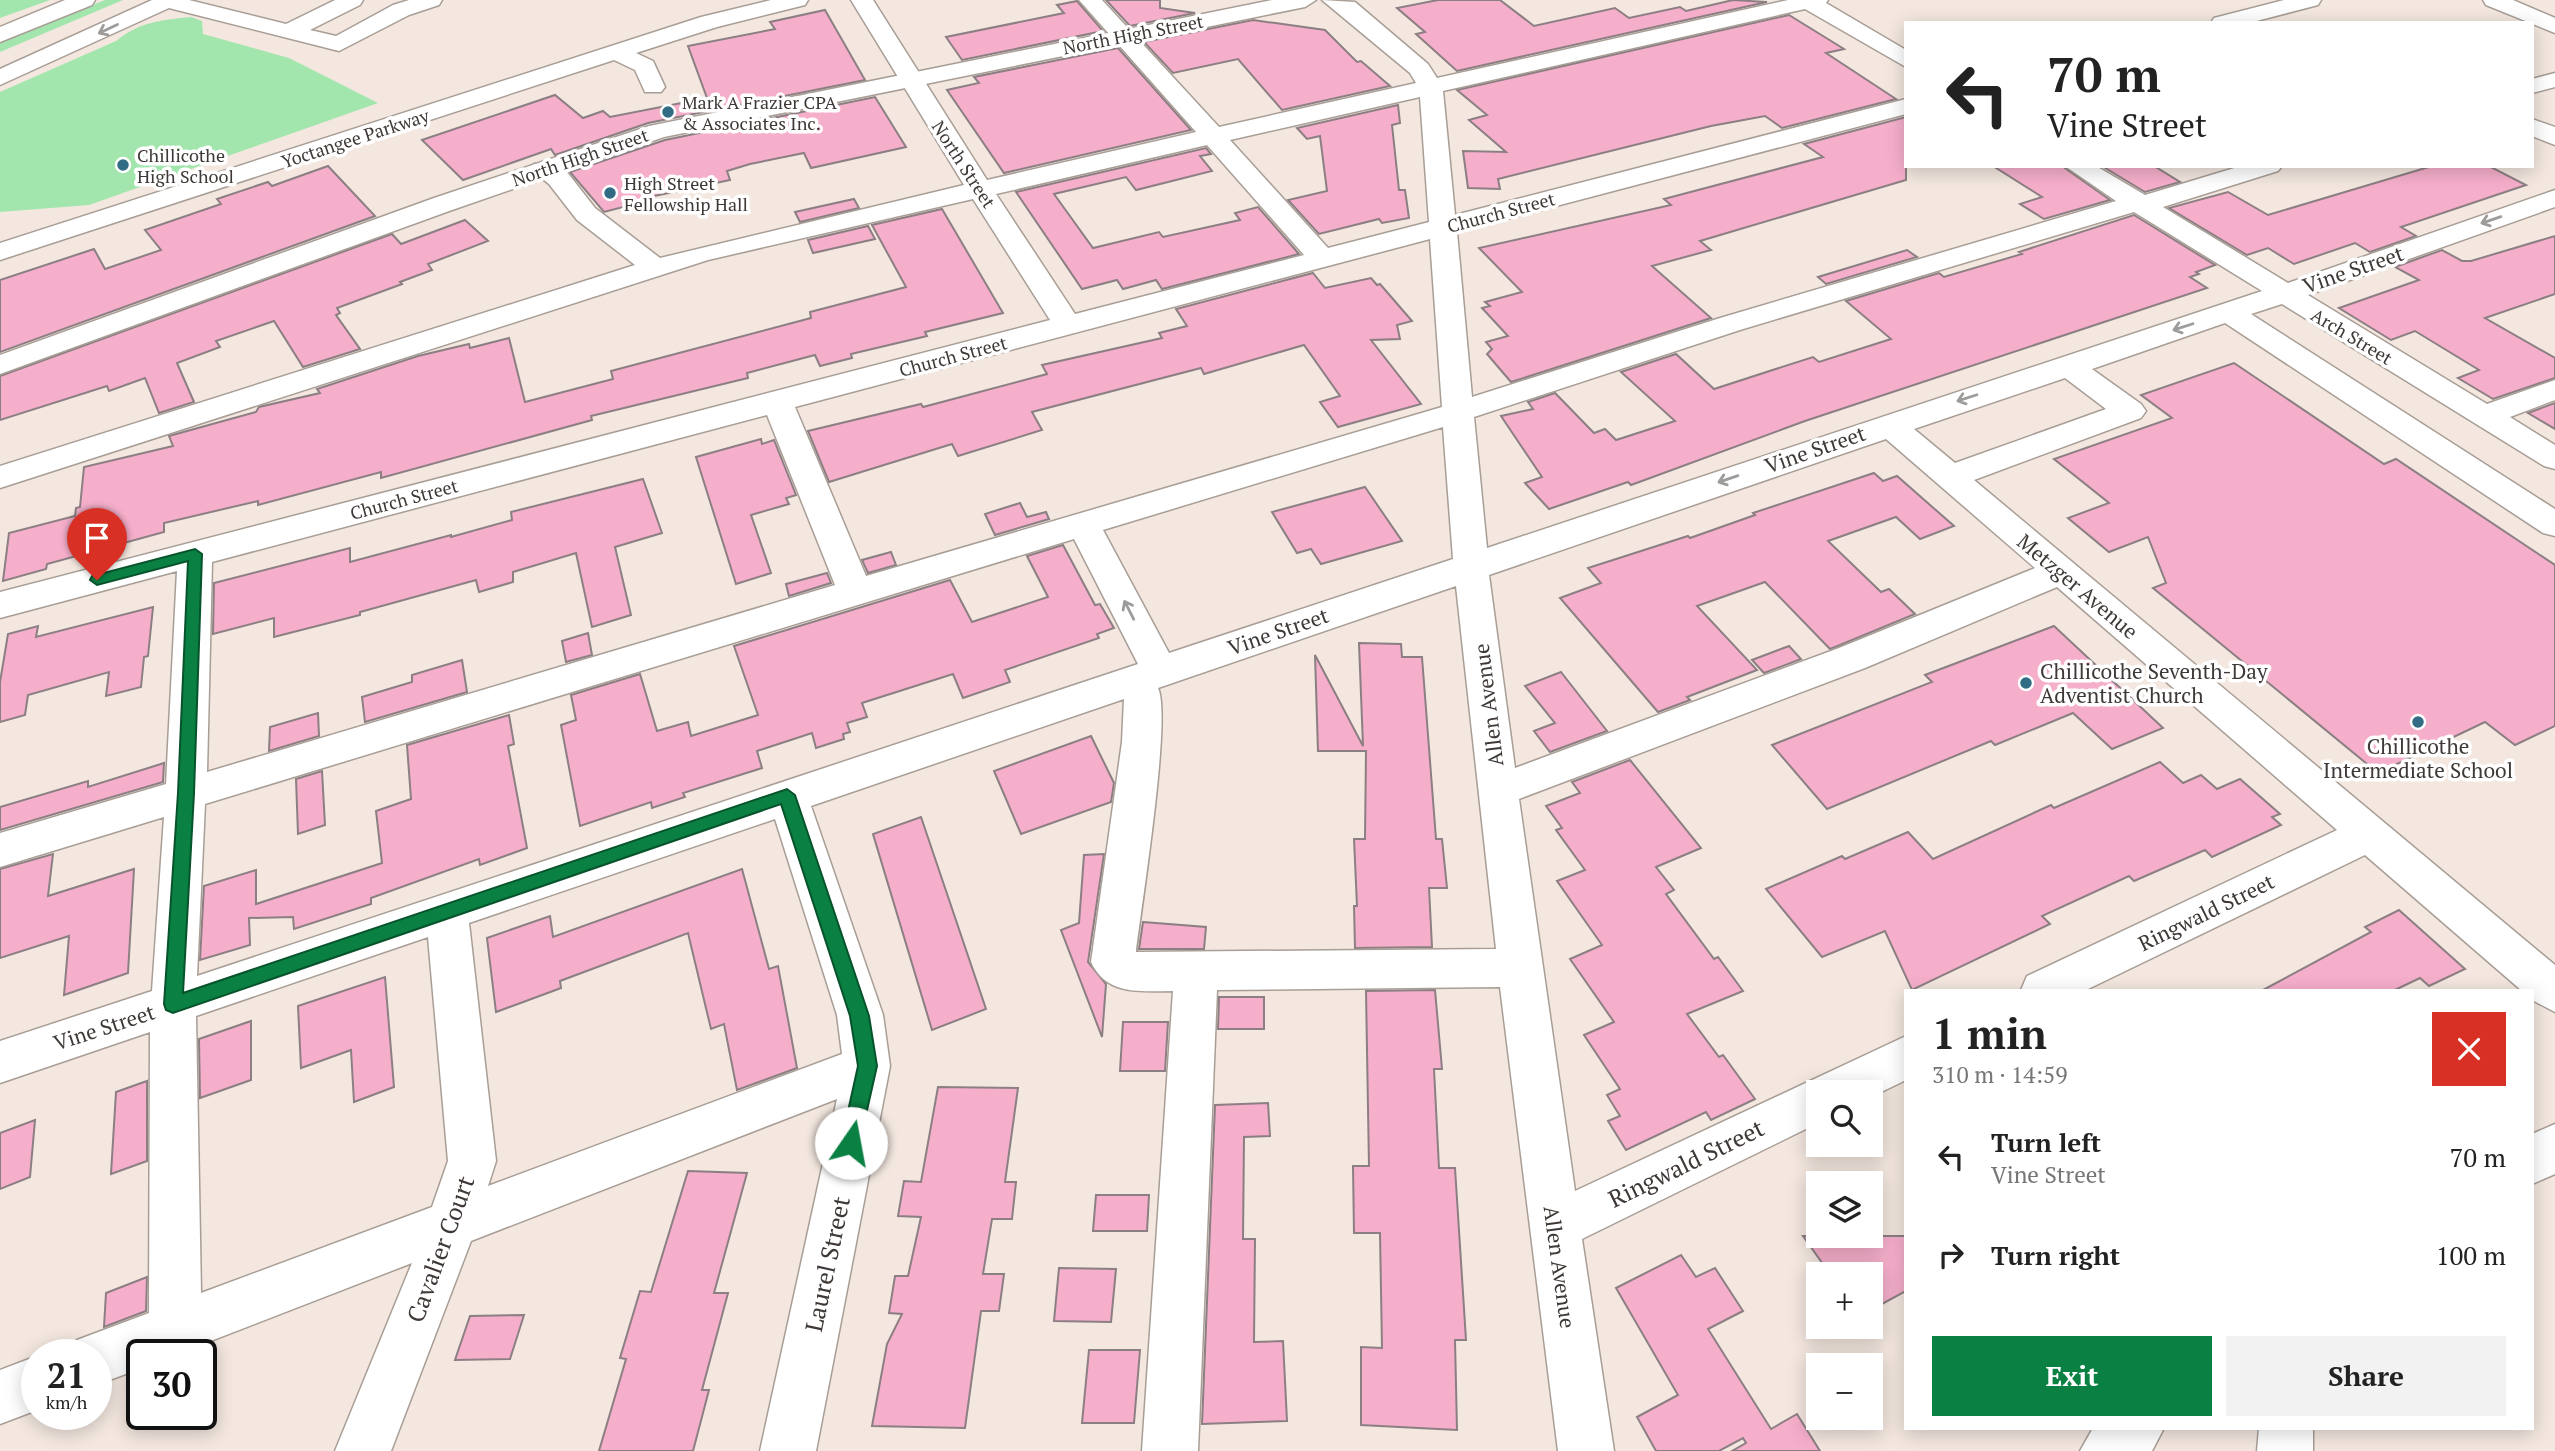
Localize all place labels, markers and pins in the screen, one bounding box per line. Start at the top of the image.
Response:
place label: Mark A Frazier CPA & Associates Inc. [682,90,838,135]
marker: Mark A Frazier CPA & Associates Inc. [660,104,676,120]
place label: Chillicothe High School [137,143,234,188]
marker: Chillicothe High School [115,157,131,173]
place label: High Street Fellowship Hall [624,171,748,216]
marker: High Street Fellowship Hall [602,185,618,201]
pin [67,508,127,580]
place label: Chillicothe Seventh-Day Adventist Church [2040,657,2268,709]
marker: Chillicothe Seventh-Day Adventist Church [2018,675,2034,691]
marker: Chillicothe Intermediate School [2410,714,2426,730]
place label: Chillicothe Intermediate School [2323,732,2513,784]

